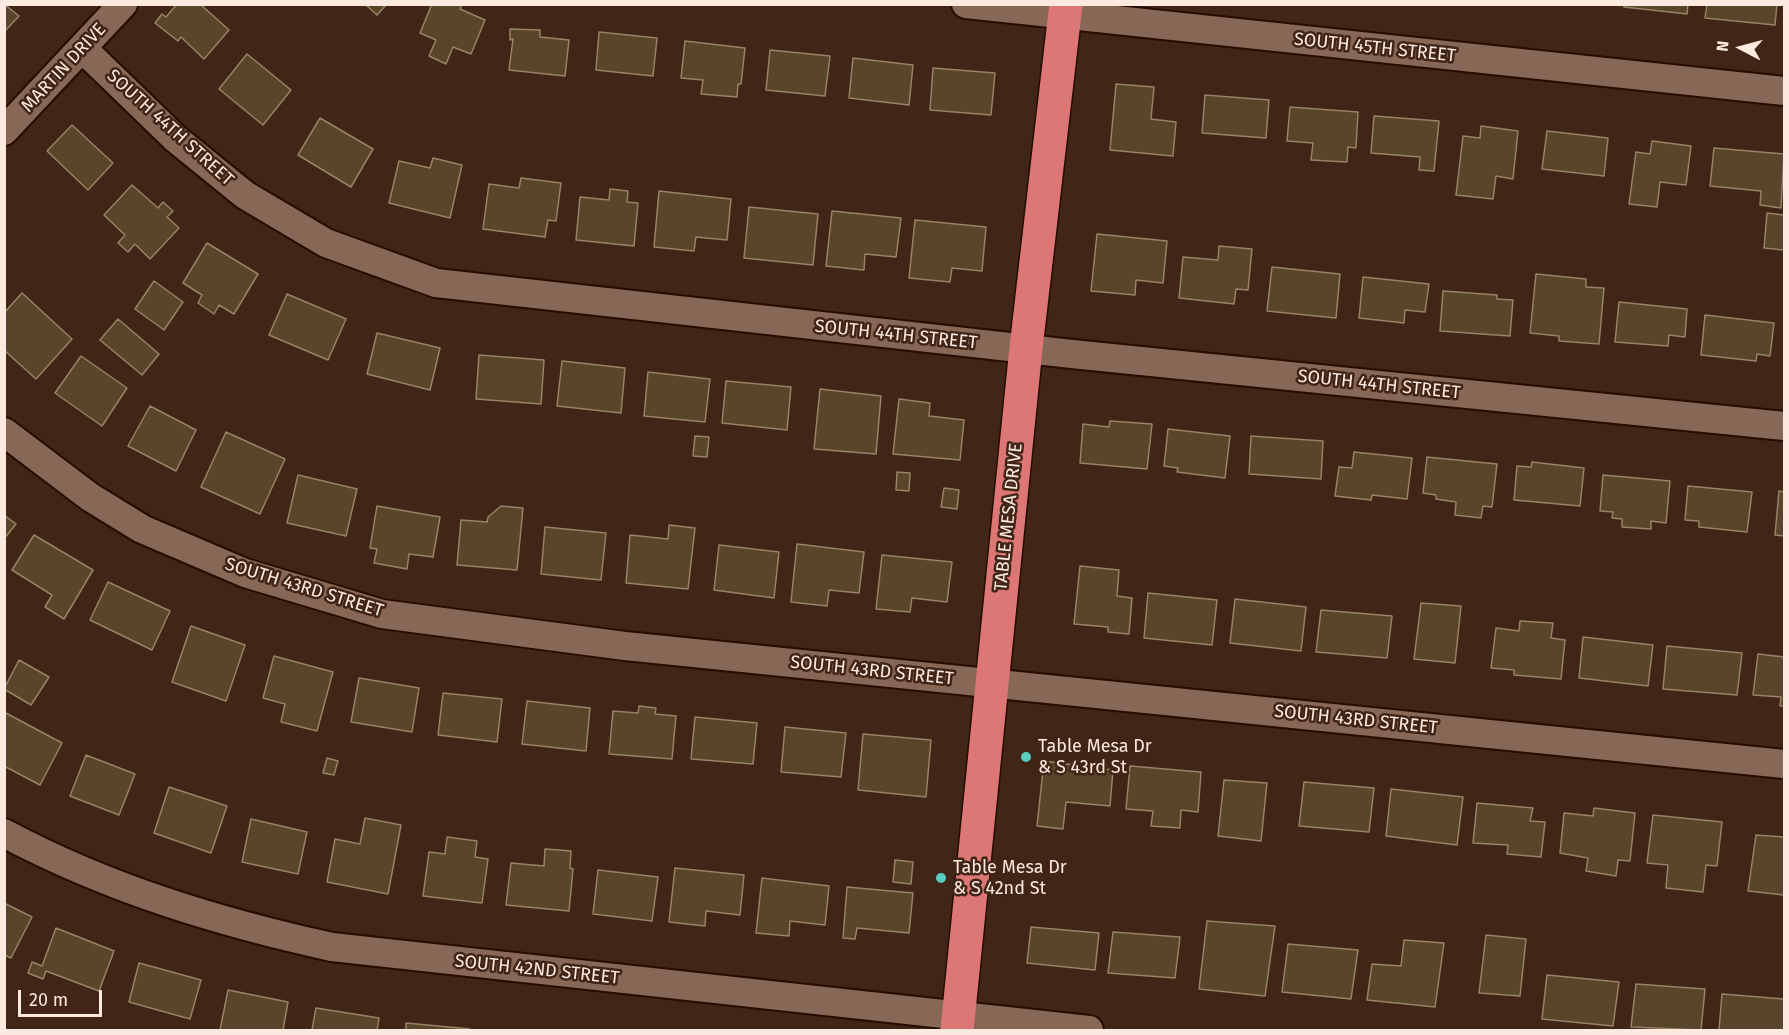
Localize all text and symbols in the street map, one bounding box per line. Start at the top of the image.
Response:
north arrow [1711,18,1771,78]
street label: MARTIN DRIVE [17,19,111,117]
street label: SOUTH 45TH STREET [1293,29,1457,67]
text: N [1713,40,1733,52]
street label: SOUTH 44TH STREET [102,65,238,191]
street label: SOUTH 44TH STREET [814,316,978,354]
street label: SOUTH 44TH STREET [1297,366,1461,404]
street label: TABLE MESA DRIVE [990,442,1028,592]
street label: SOUTH 43RD STREET [222,554,386,622]
street label: SOUTH 43RD STREET [789,652,955,690]
street label: SOUTH 43RD STREET [1273,701,1439,739]
place label: Table Mesa Dr & S 43rd St [1038,736,1152,778]
marker: Table Mesa Dr & S 43rd St [1019,750,1033,764]
place label: Table Mesa Dr & S 42nd St [953,857,1067,900]
marker: Table Mesa Dr & S 42nd St [934,871,948,885]
street label: SOUTH 42ND STREET [454,951,620,989]
scale bar [21,978,105,1016]
text: 20 m [29,989,68,1011]

